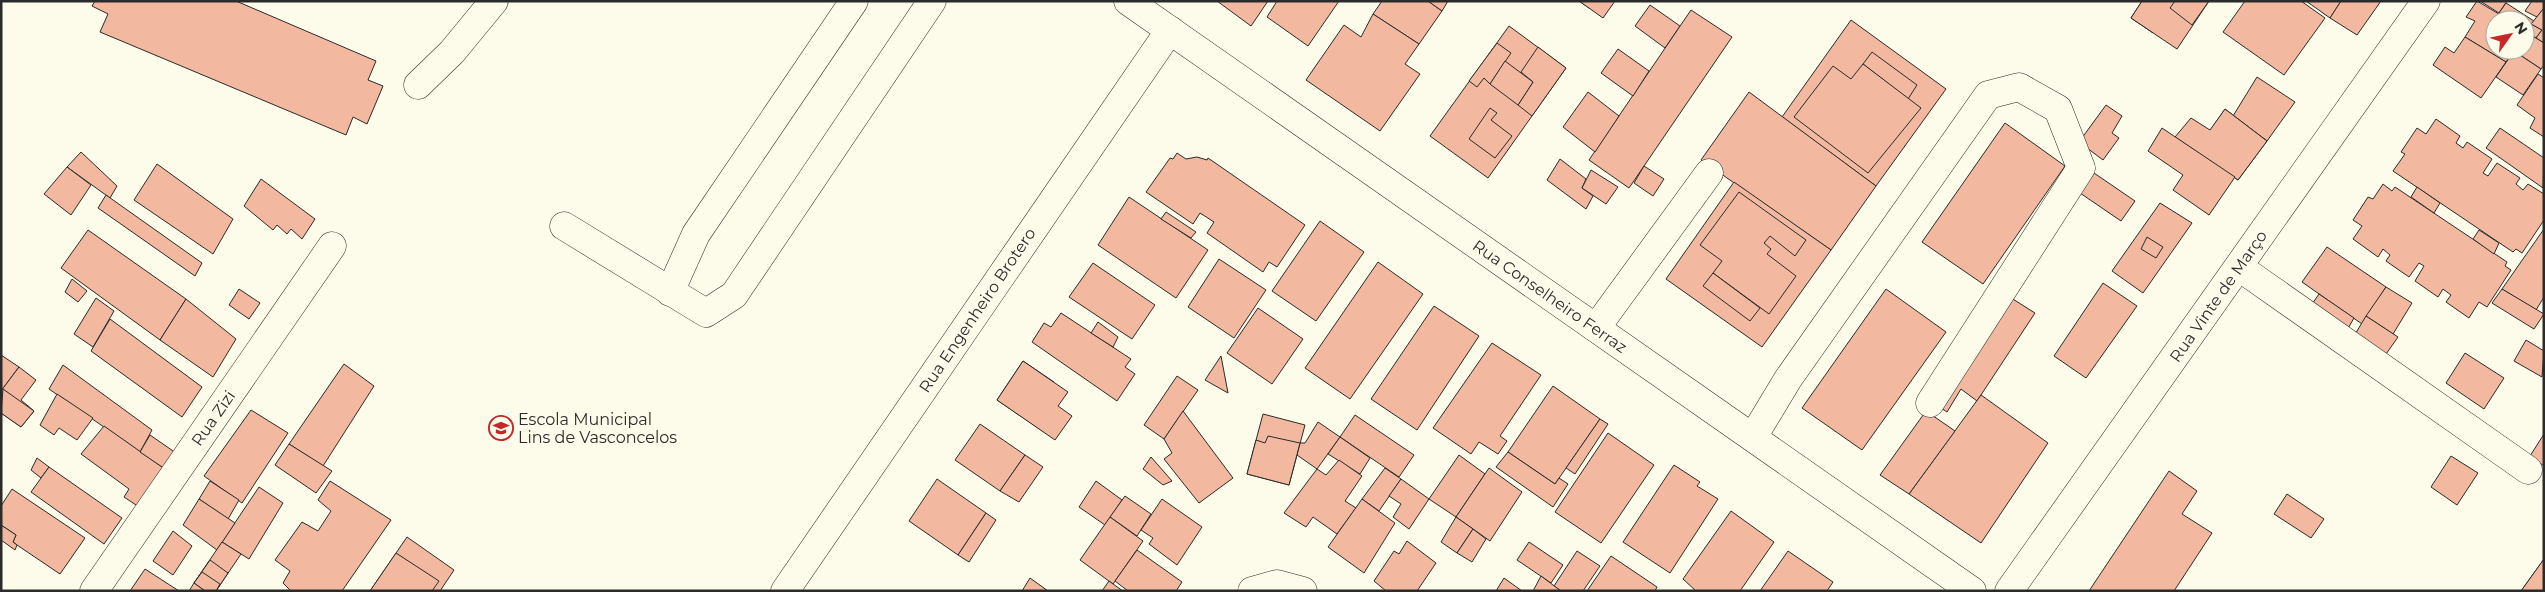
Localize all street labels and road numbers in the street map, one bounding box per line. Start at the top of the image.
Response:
street label: Rua Engenheiro Brotero [915,224,1040,396]
street label: Rua Vinte de Março [2166,227,2271,366]
street label: Rua Conselheiro Ferraz [1469,236,1631,357]
street label: Rua Zizi [188,387,239,450]

